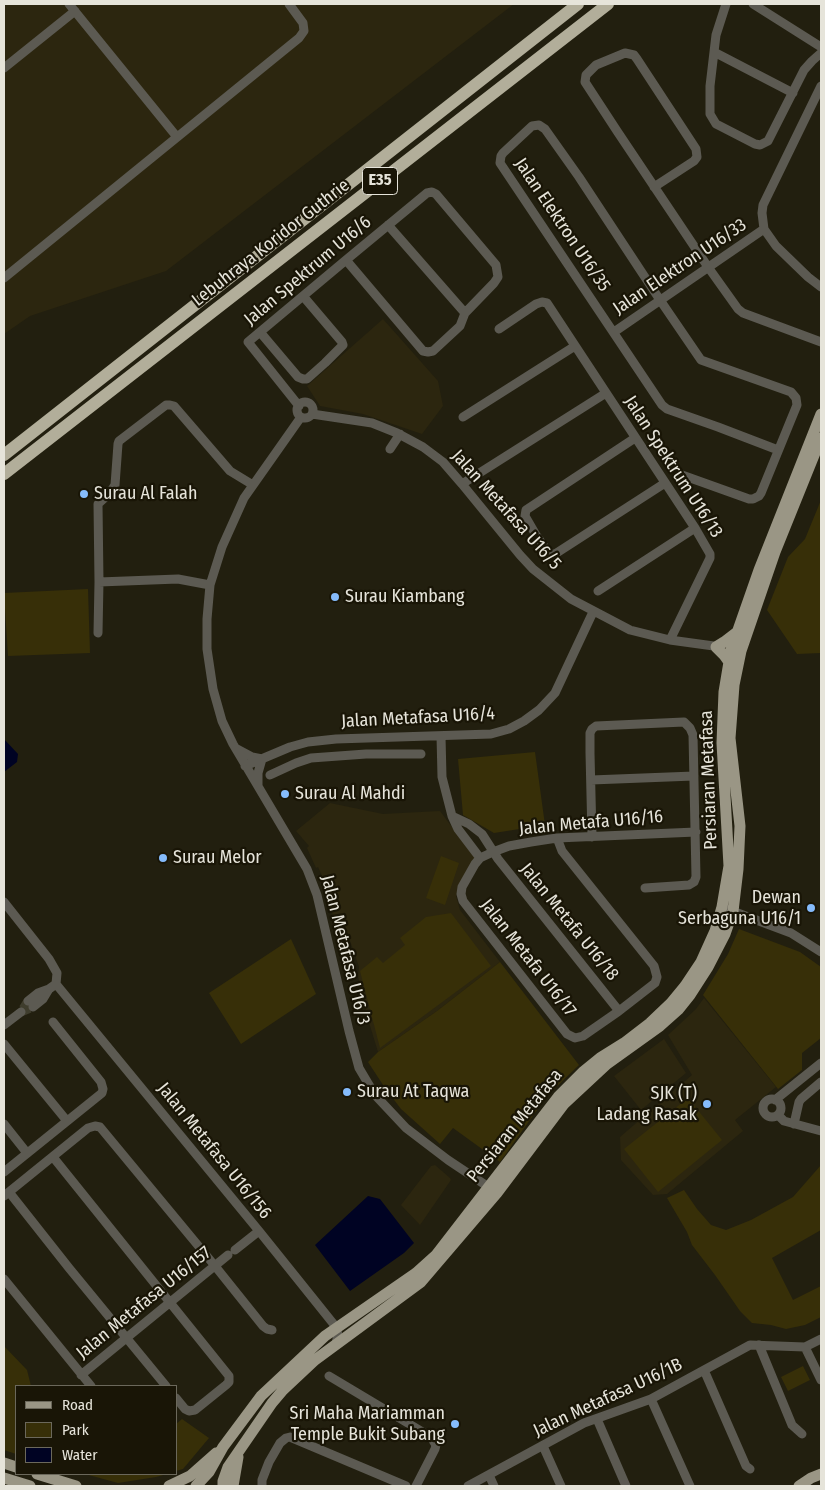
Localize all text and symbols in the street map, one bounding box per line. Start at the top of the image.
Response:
street label: Jalan Elektron U16/35 [509,154,615,296]
road number: E35 [362,168,398,195]
street label: Lebuhraya Koridor Guthrie [188,175,354,311]
street label: Jalan Spektrum U16/6 [240,212,376,330]
street label: Jalan Elektron U16/33 [609,214,751,320]
street label: Jalan Spektrum U16/13 [619,392,727,542]
street label: Jalan Metafasa U16/5 [446,446,566,574]
place label: Surau Al Falah [94,483,197,505]
marker: Surau Al Falah [78,488,90,500]
place label: Surau Kiambang [345,586,464,608]
marker: Surau Kiambang [329,591,341,603]
street label: Jalan Metafasa U16/4 [341,703,495,733]
street label: Persiaran Metafasa [696,710,722,850]
place label: Surau Al Mahdi [295,783,405,805]
marker: Surau Al Mahdi [279,788,291,800]
street label: Jalan Metafa U16/16 [518,806,664,840]
place label: Surau Melor [173,847,262,869]
marker: Surau Melor [157,852,169,864]
street label: Jalan Metafa U16/18 [515,859,623,985]
street label: Jalan Metafasa U16/3 [316,873,374,1027]
place label: Dewan Serbaguna U16/1 [678,887,801,930]
street label: Jalan Metafa U16/17 [475,895,581,1021]
marker: Dewan Serbaguna U16/1 [805,902,817,914]
street label: Persiaran Metafasa [463,1065,567,1187]
street label: Jalan Metafasa U16/156 [152,1078,276,1224]
place label: Surau At Taqwa [357,1081,469,1103]
place label: SJK (T) Ladang Rasak [597,1083,697,1126]
marker: Surau At Taqwa [341,1086,353,1098]
marker: SJK (T) Ladang Rasak [701,1098,713,1110]
street label: Jalan Metafasa U16/157 [72,1242,216,1364]
street label: Jalan Metafasa U16/1B [530,1354,686,1442]
legend [15,1385,178,1475]
text: Road [62,1396,93,1414]
place label: Sri Maha Mariamman Temple Bukit Subang [290,1403,445,1446]
marker: Sri Maha Mariamman Temple Bukit Subang [449,1418,461,1430]
text: Park [62,1421,89,1439]
text: Water [62,1446,97,1464]

